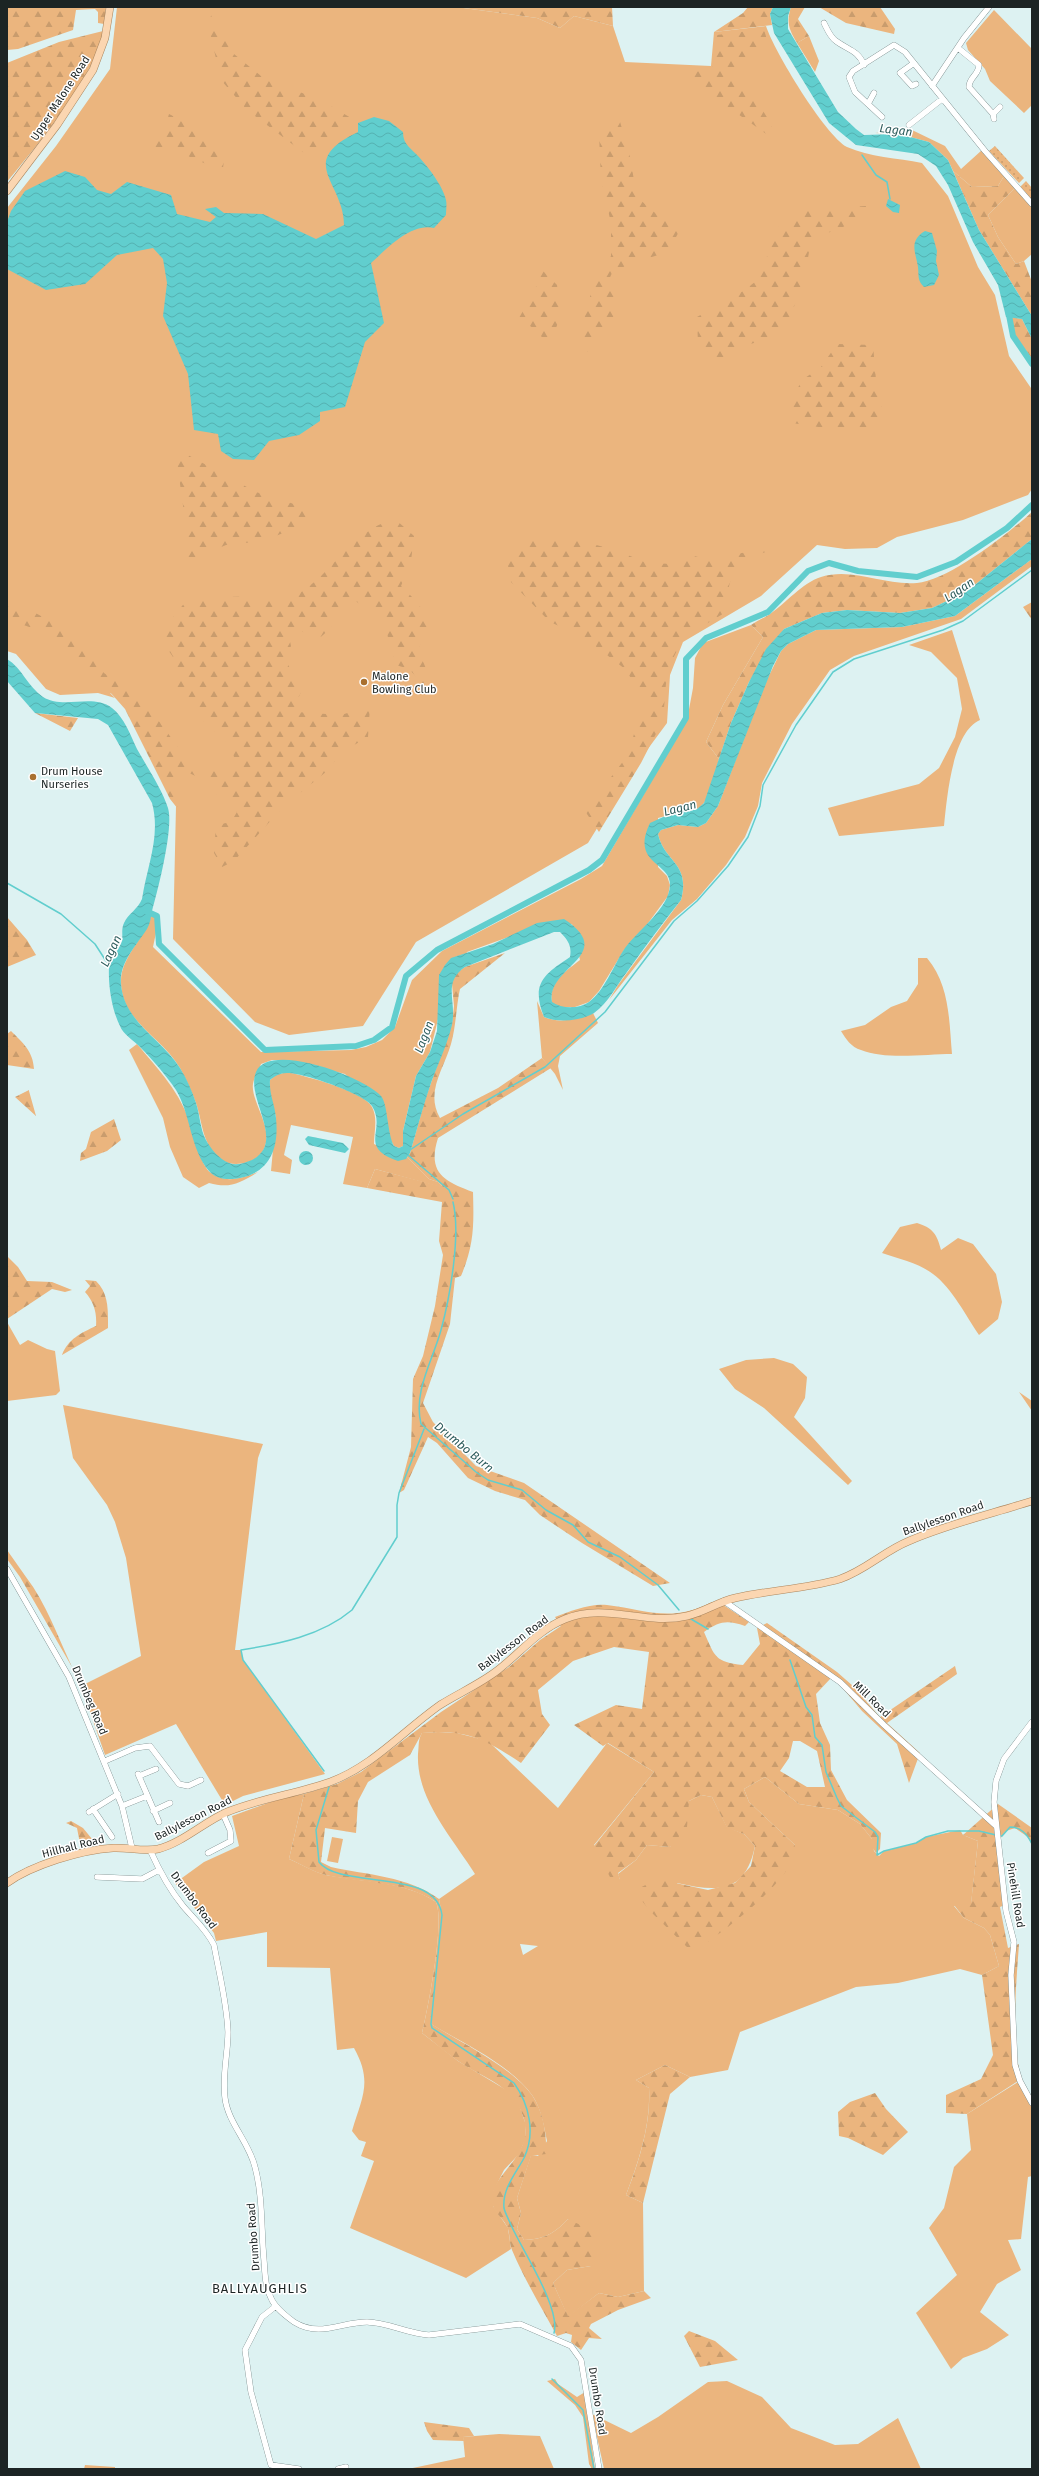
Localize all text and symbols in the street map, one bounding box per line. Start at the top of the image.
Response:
street label: Upper Malone Road [28,54,93,143]
water label: Lagan [879,121,913,139]
water label: Lagan [941,575,977,605]
place label: Malone Bowling Club [372,670,437,696]
marker: Malone Bowling Club [359,677,369,687]
place label: Drum House Nurseries [41,765,103,791]
marker: Drum House Nurseries [28,772,38,782]
water label: Lagan [662,797,698,819]
water label: Lagan [98,933,124,969]
water label: Lagan [412,1019,436,1055]
water label: Drumbo Burn [432,1419,496,1475]
street label: Ballylesson Road [901,1499,985,1538]
street label: Ballylesson Road [476,1613,551,1674]
street label: Drumbeg Road [69,1664,110,1737]
street label: Mill Road [850,1679,893,1720]
street label: Ballylesson Road [152,1793,234,1843]
street label: Hillhall Road [40,1832,106,1861]
street label: Pinehill Road [1004,1861,1027,1929]
street label: Drumbo Road [168,1869,219,1932]
street label: Drumbo Road [245,2202,262,2272]
district label: BALLYAUGHLIS [212,2281,308,2296]
street label: Drumbo Road [586,2366,609,2436]

